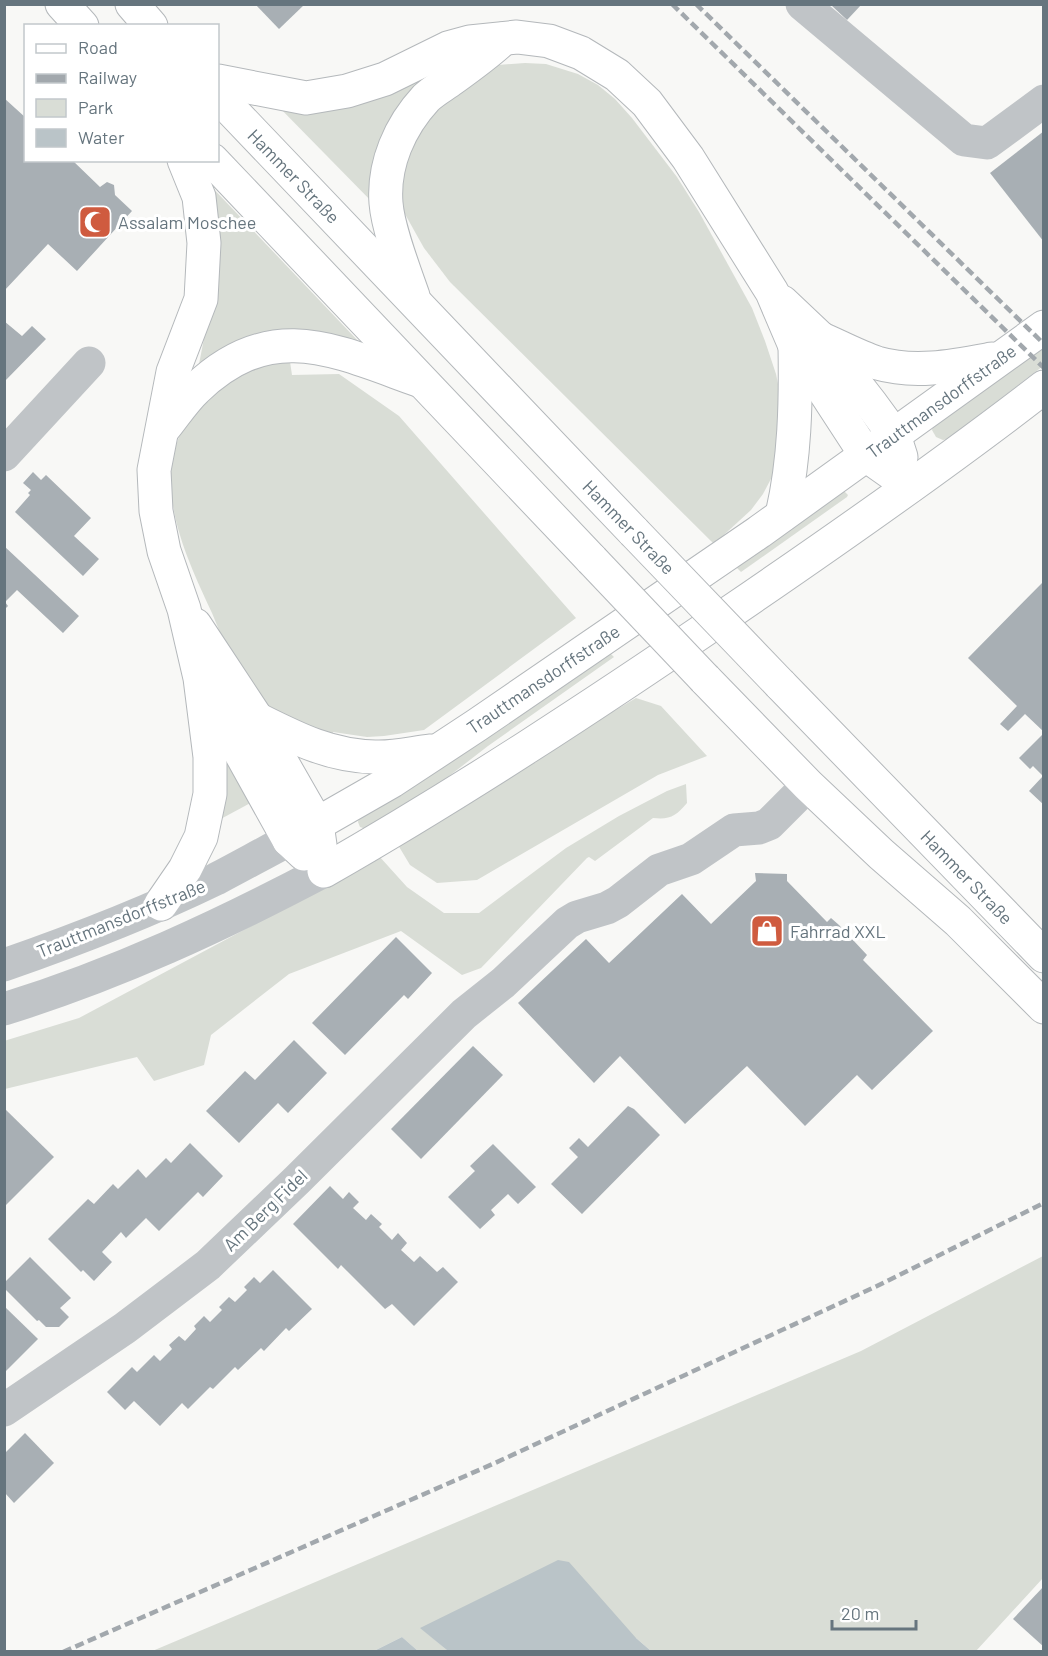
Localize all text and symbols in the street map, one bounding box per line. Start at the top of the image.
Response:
legend [24,24,219,162]
text: Road [78,36,118,58]
text: Railway [78,66,137,88]
text: Park [78,96,113,118]
street label: Hammer Straße [243,124,345,228]
text: Water [78,126,125,148]
mosque icon: Assalam Moschee [77,204,113,240]
place label: Assalam Moschee [118,211,256,233]
street label: Trauttmansdorffstraße [862,339,1020,463]
street label: Hammer Straße [578,475,680,579]
street label: Trauttmansdorffstraße [462,620,624,738]
street label: Hammer Straße [916,825,1018,929]
street label: Trauttmansdorffstraße [34,874,208,962]
shop icon: Fahrrad XXL [749,913,785,949]
place label: Fahrrad XXL [790,920,886,942]
street label: Am Berg Fidel [218,1164,312,1256]
scale bar [832,1593,916,1631]
text: 20 m [841,1602,879,1624]

